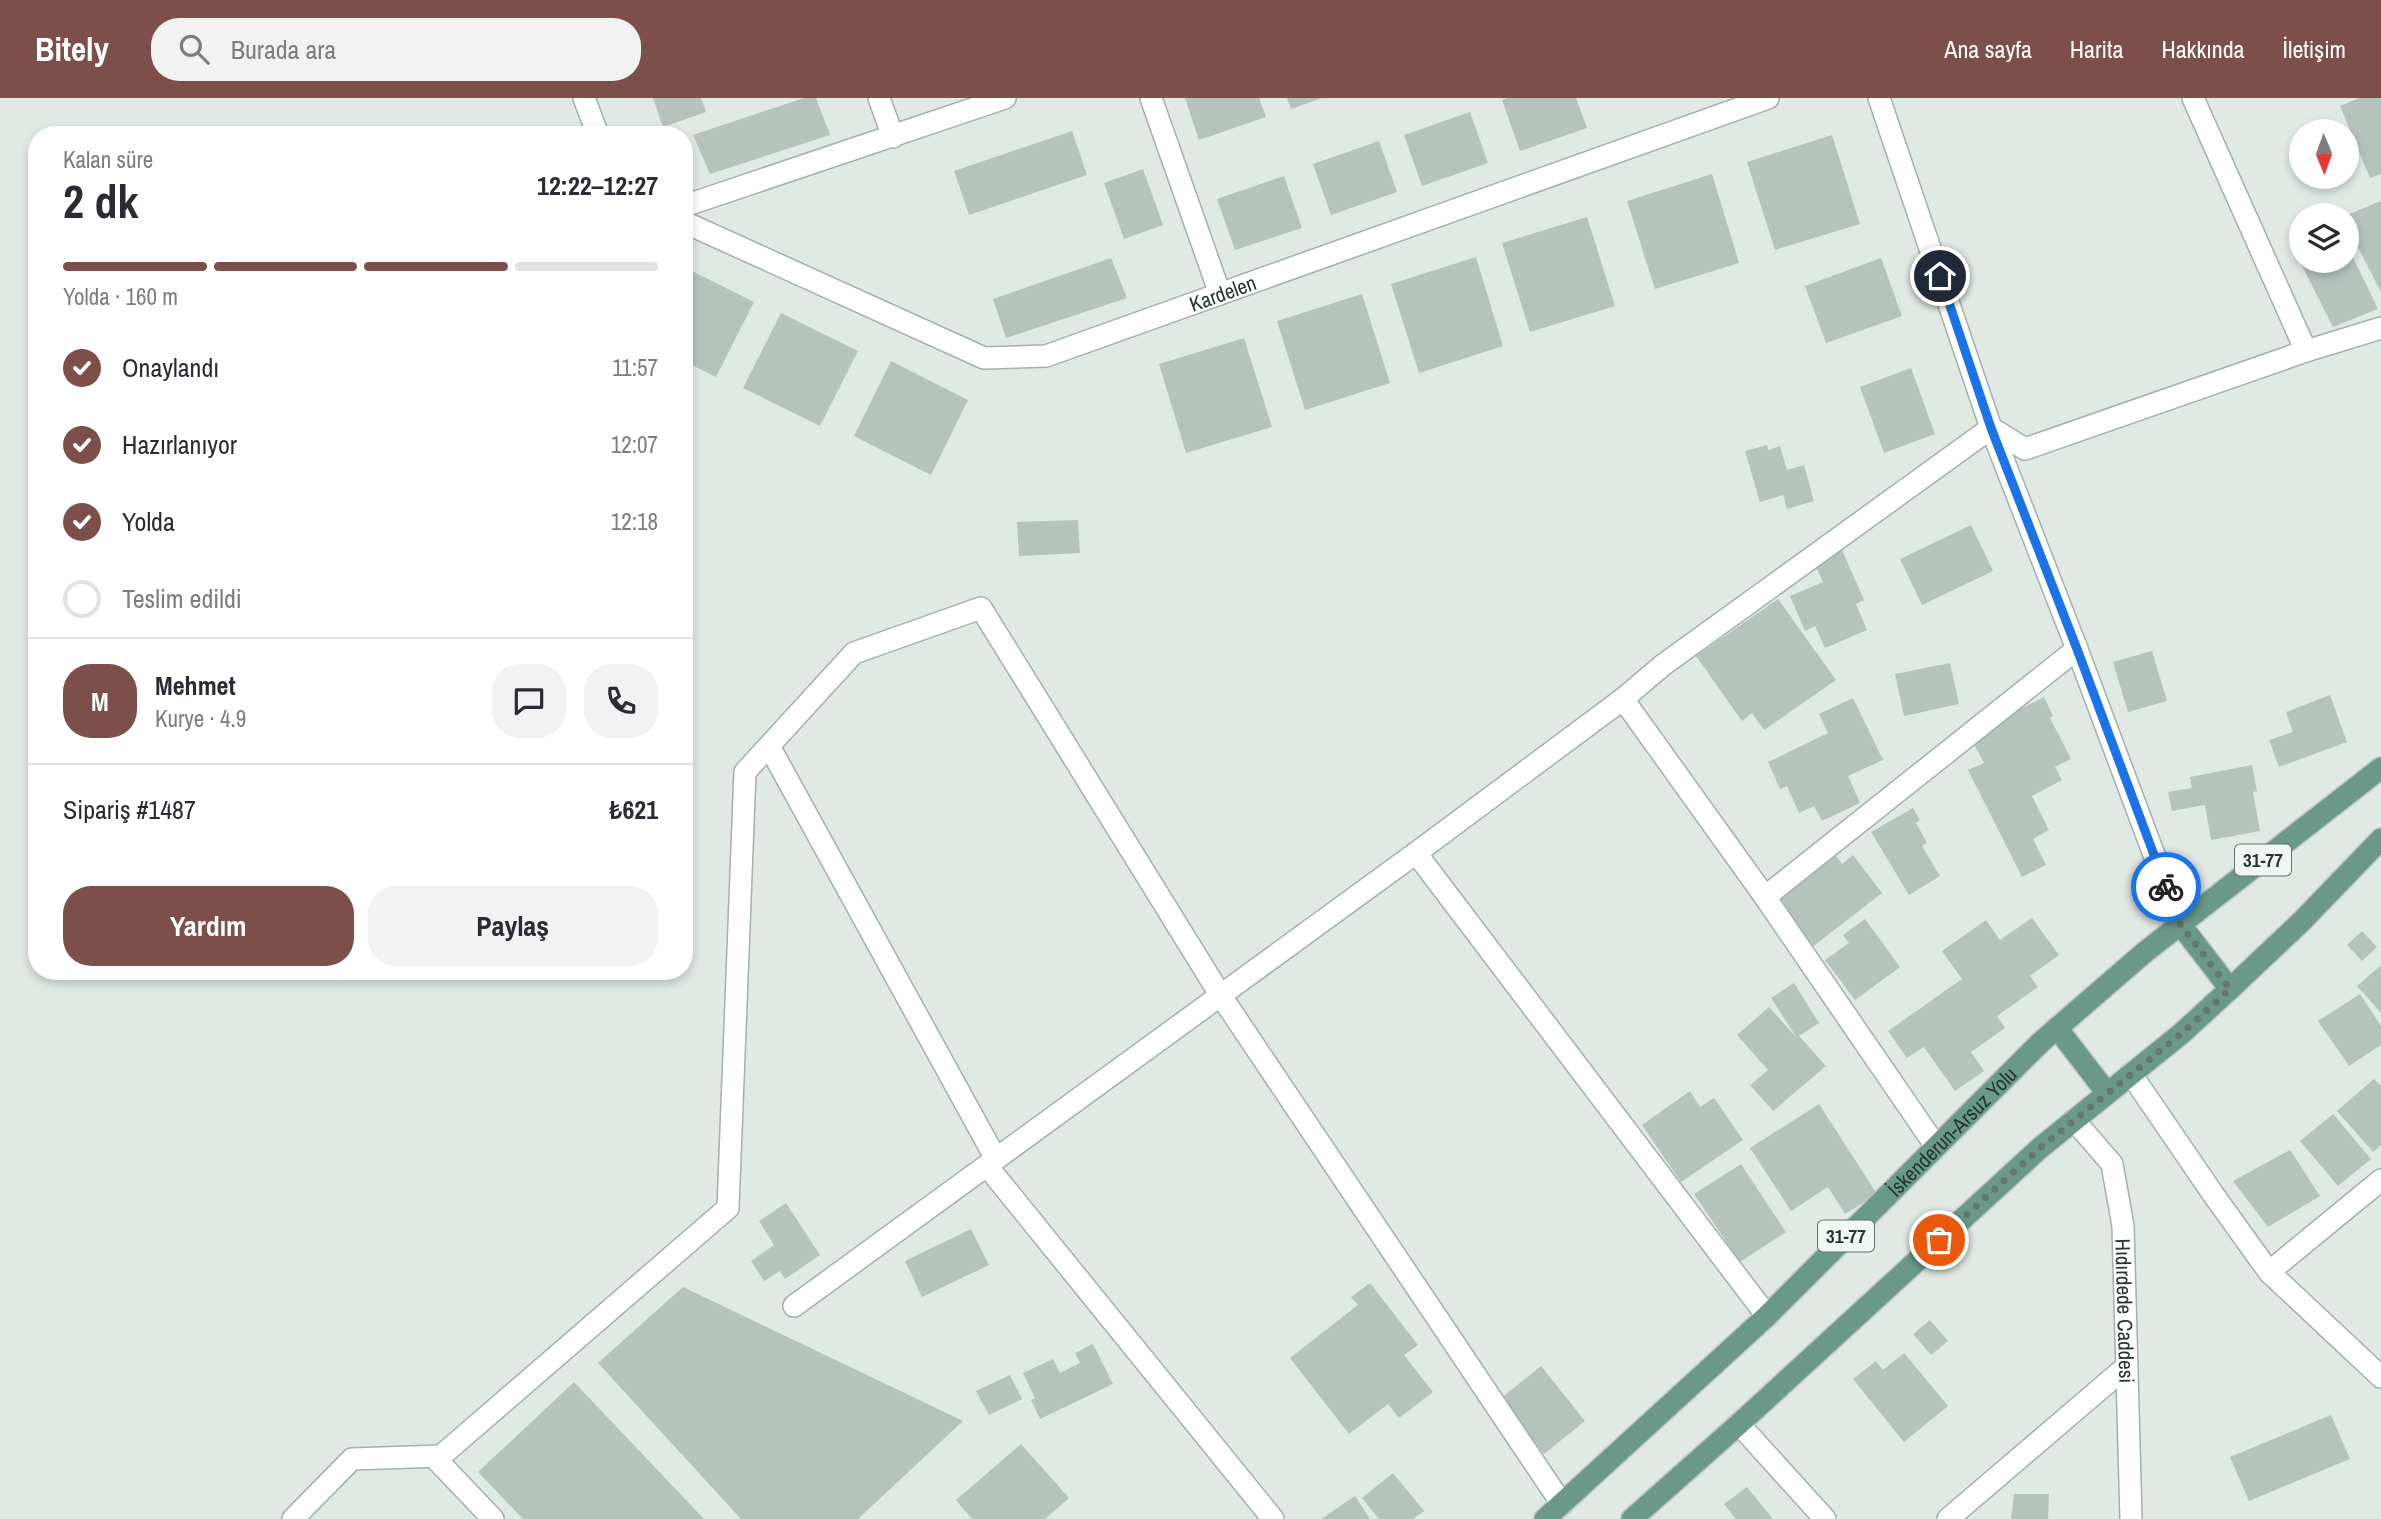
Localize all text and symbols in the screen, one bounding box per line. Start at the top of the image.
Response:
search box [151,18,641,81]
text: Bitely [35,27,109,71]
icon: search [175,30,213,68]
text: Burada ara [231,32,336,67]
text: Ana sayfa [1944,33,2032,65]
text: Harita [2070,33,2123,65]
text: Hakkında [2161,33,2245,65]
text: İletişim [2283,33,2346,65]
north arrow [2289,119,2359,189]
map controls [2289,119,2359,273]
text: Kalan süre [63,144,153,175]
text: 12:22–12:27 [537,168,658,203]
text: 2 dk [63,170,139,232]
button: layers [2289,203,2359,273]
pin [1910,246,1970,306]
icon: home [1921,257,1959,295]
street label: Kardelen [1185,268,1260,318]
text: Yolda · 160 m [63,281,178,312]
icon: check [63,349,101,387]
text: Onaylandı [122,350,219,385]
text: 11:57 [612,352,658,383]
icon: check [63,426,101,464]
text: Hazırlanıyor [122,427,237,462]
text: 12:07 [611,429,658,460]
icon: check [63,503,101,541]
text: Yolda [122,504,175,539]
text: 12:18 [611,506,658,537]
text: Teslim edildi [122,581,242,616]
button: chat [492,664,566,738]
button: phone [584,664,658,738]
text: Mehmet [155,668,236,703]
text: M [91,684,109,719]
text: Kurye · 4.9 [155,703,246,734]
text: Sipariş #1487 [63,792,196,827]
text: ₺621 [609,792,658,827]
road number: 31-77 [2235,845,2291,876]
courier [2131,852,2201,922]
icon: bike [2147,868,2185,906]
button: Yardım [63,886,354,966]
button: Paylaş [368,886,658,966]
street label: İskenderun-Arsuz Yolu [1880,1060,2023,1203]
pin [1909,1210,1969,1270]
road number: 31-77 [1818,1220,1874,1252]
icon: bag [1920,1221,1958,1259]
street label: Hıdırdede Caddesi [2109,1238,2142,1384]

